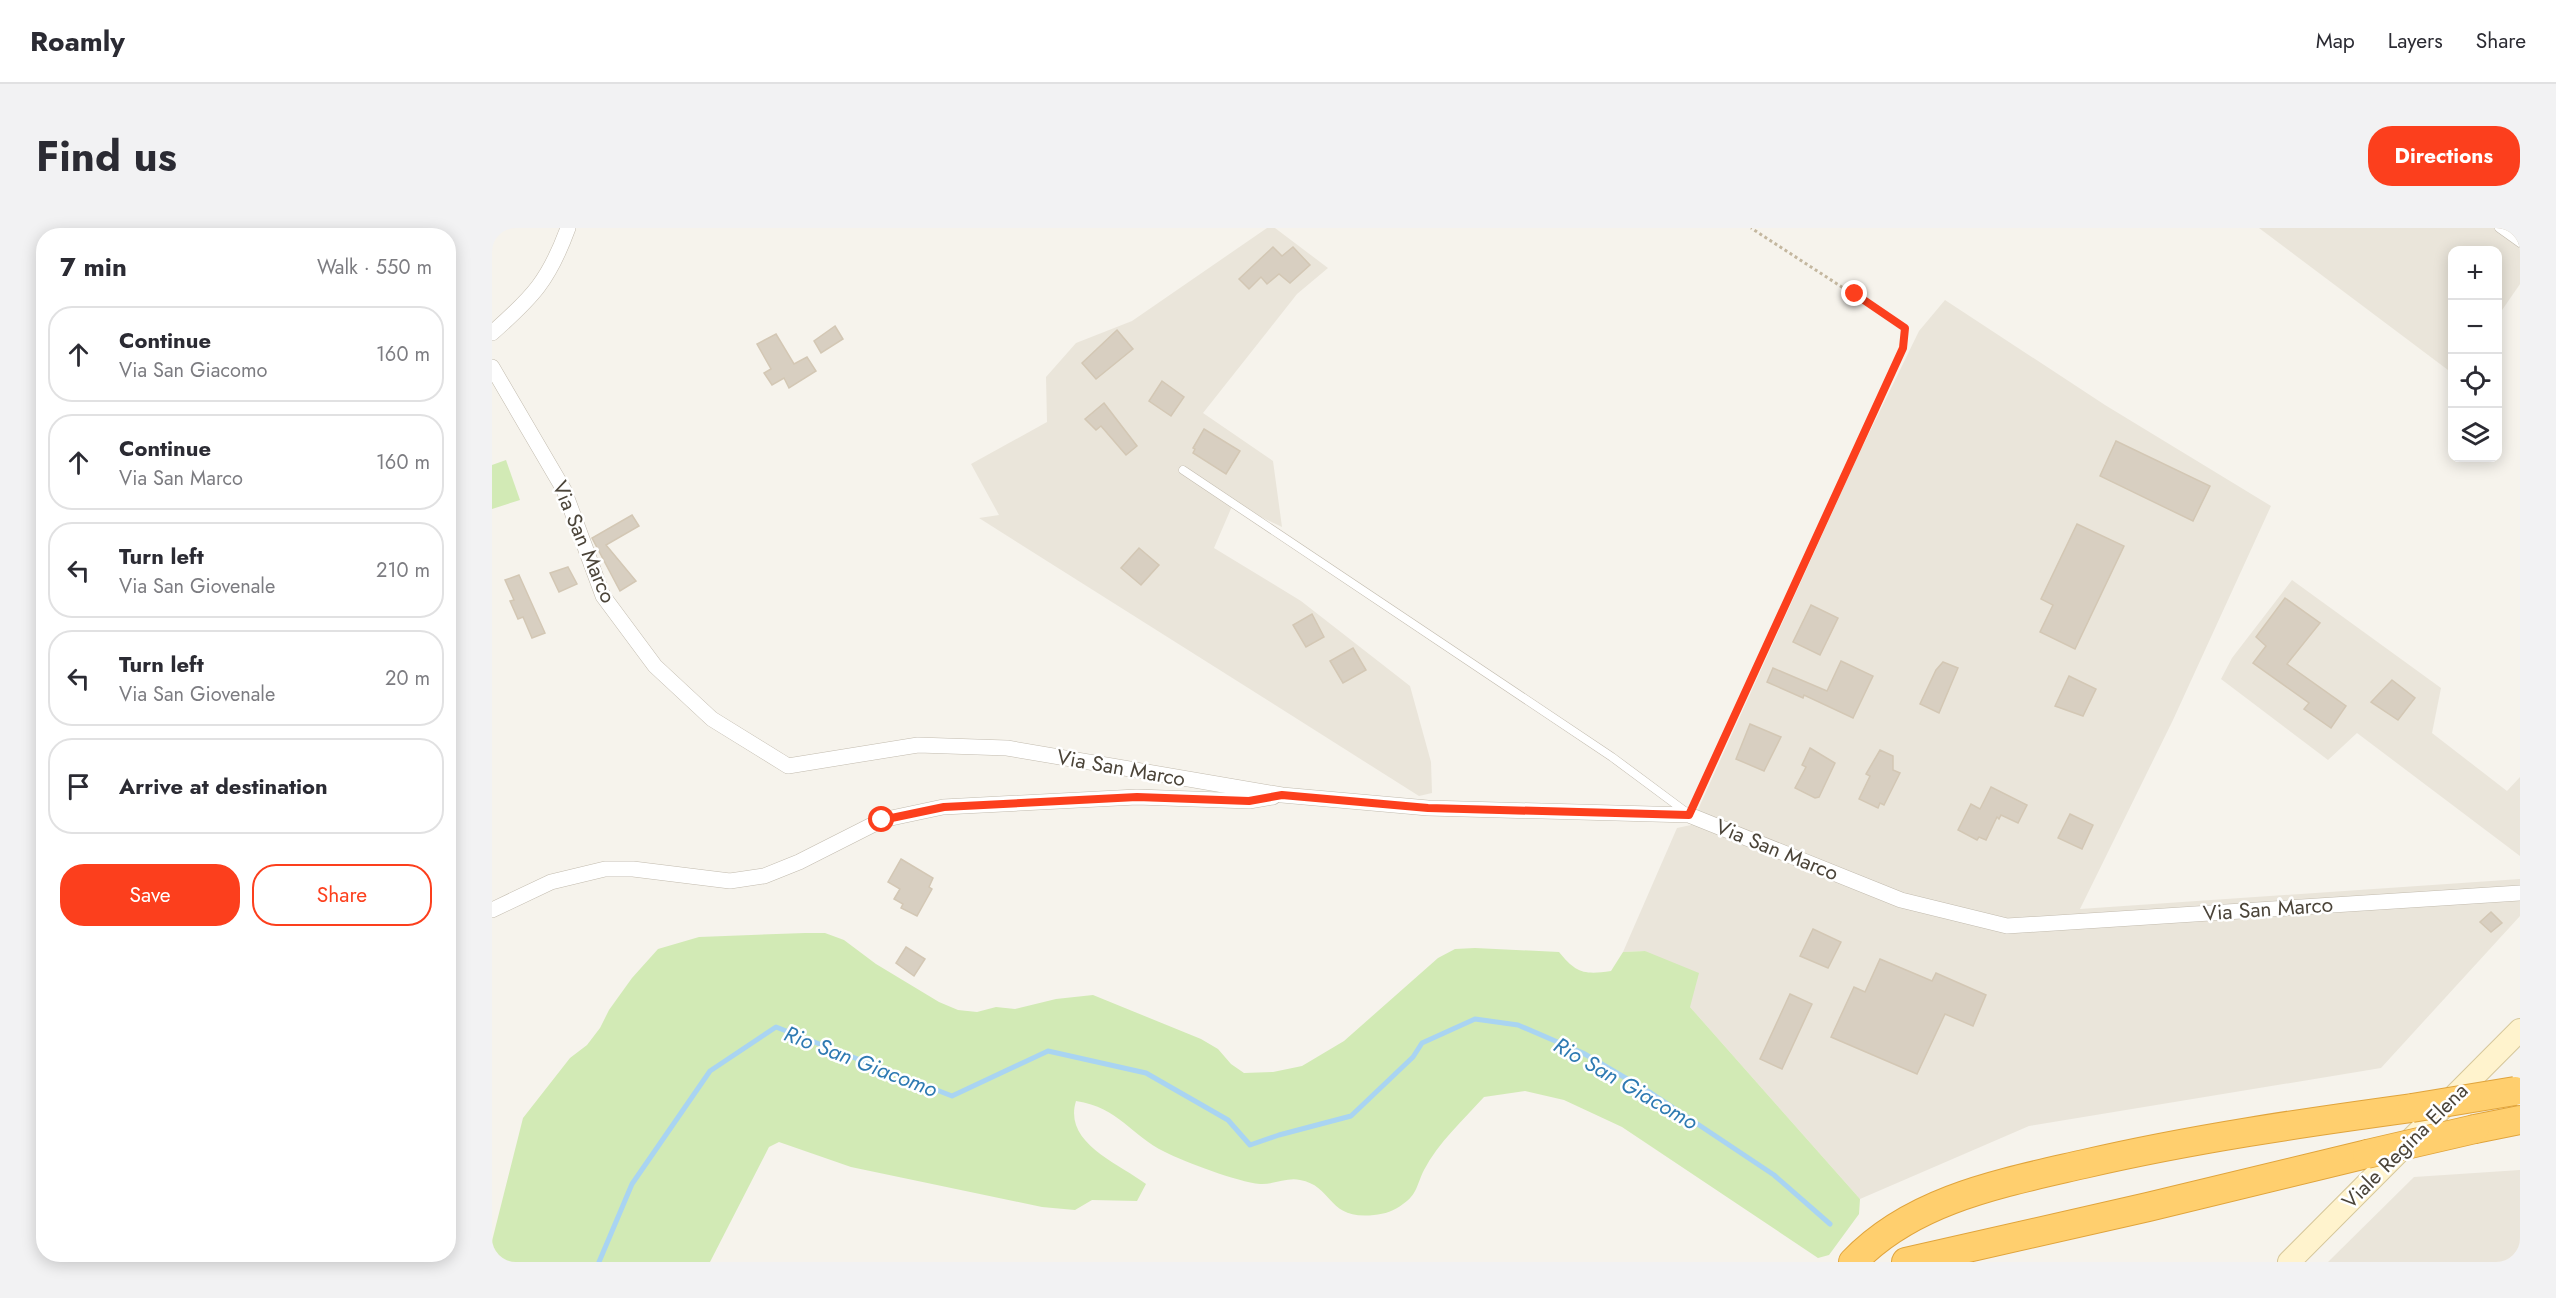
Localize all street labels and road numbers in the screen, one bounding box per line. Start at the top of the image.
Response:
street label: Via San Marco [545,476,623,608]
street label: Via San Marco [1054,742,1188,794]
street label: Via San Marco [1711,812,1843,888]
street label: Via San Marco [2202,889,2334,929]
street label: Viale Regina Elena [2335,1076,2475,1216]

